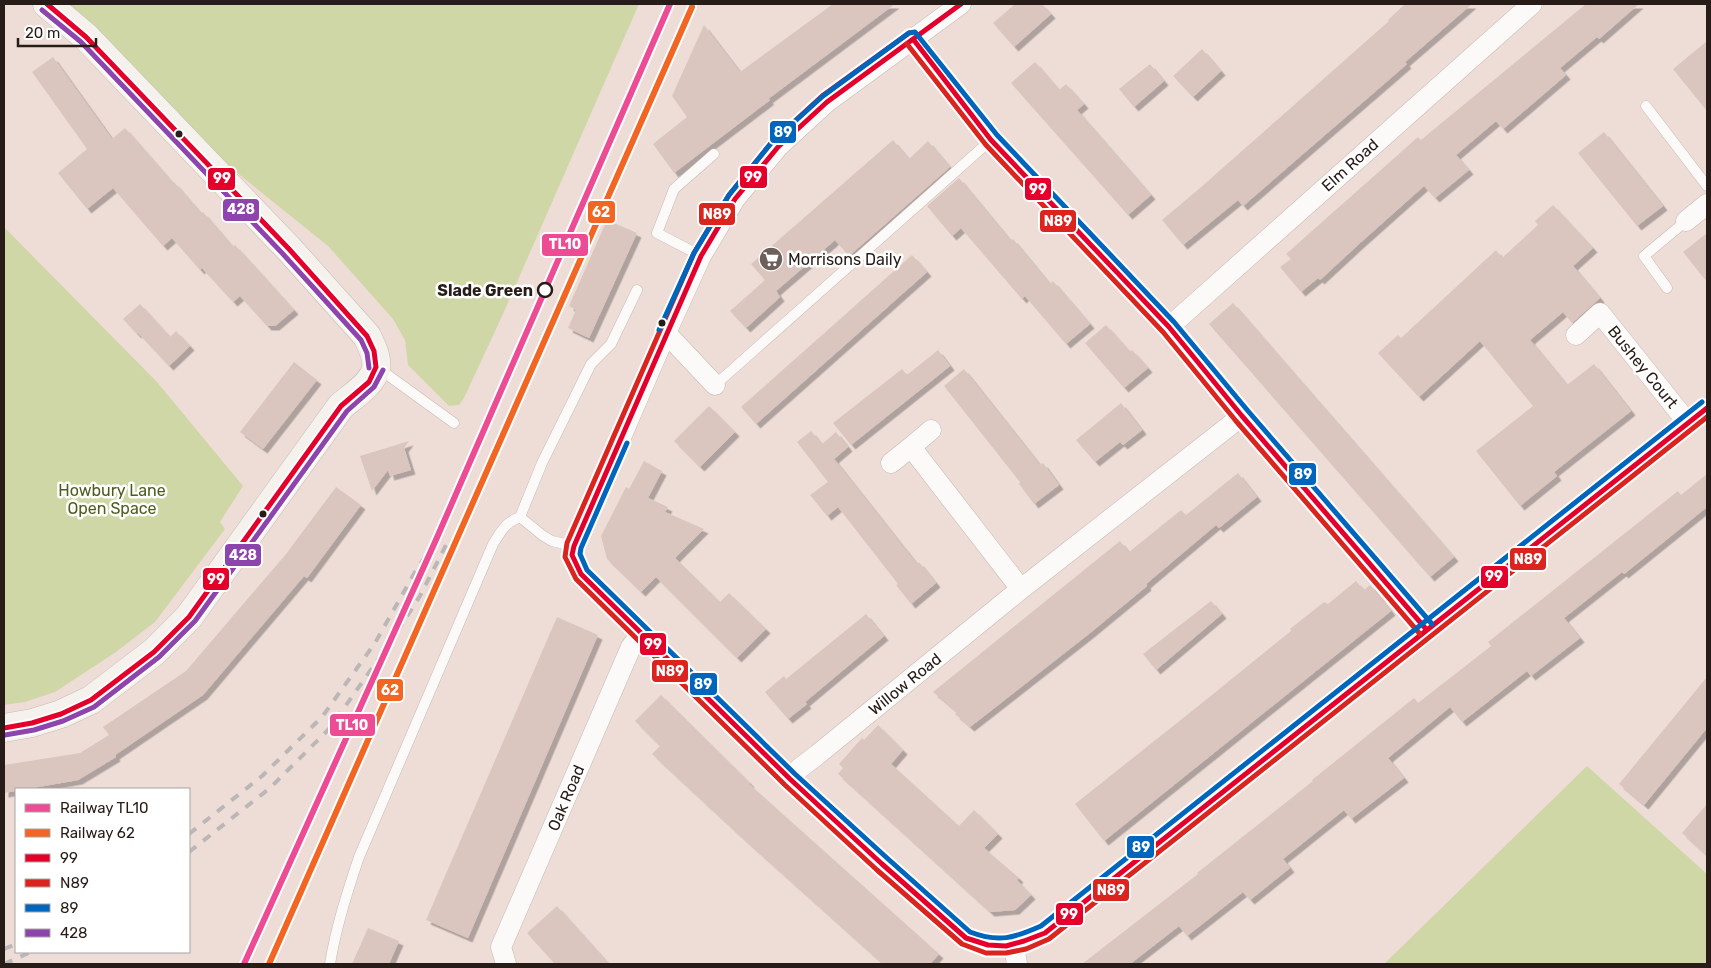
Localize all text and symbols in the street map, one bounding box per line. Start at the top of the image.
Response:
scale bar [18,15,95,47]
text: 20 m [25,24,60,42]
line badge: 89 [769,120,797,144]
text: 89 [774,124,792,141]
unlabelled marker [174,129,184,139]
street label: Elm Road [1318,135,1382,195]
line badge: 99 [739,165,768,189]
line badge: 99 [207,167,236,191]
text: 99 [744,169,762,186]
text: 99 [213,170,231,187]
line badge: 99 [1024,177,1052,201]
text: 99 [1029,181,1047,198]
line badge: 428 [222,198,260,222]
line badge: 62 [587,200,616,224]
text: 428 [227,201,255,218]
line badge: N89 [698,202,736,226]
text: 62 [592,204,610,221]
text: N89 [703,206,731,223]
line badge: N89 [1039,209,1077,233]
text: N89 [1044,213,1072,230]
line badge: TL10 [541,233,589,257]
text: TL10 [549,236,581,253]
supermarket icon: Morrisons Daily [758,246,784,272]
place label: Morrisons Daily [788,250,902,269]
place label: Slade Green [437,281,533,300]
marker: Slade Green [537,282,553,298]
unlabelled marker [657,318,667,328]
street label: Bushey Court [1604,322,1682,412]
line badge: 89 [1288,462,1317,486]
text: 89 [1294,466,1312,483]
park label: Howbury Lane Open Space [58,481,166,518]
unlabelled marker [258,509,268,519]
line badge: 428 [224,543,262,567]
text: 428 [229,547,257,564]
line badge: N89 [1509,547,1547,571]
text: N89 [1514,551,1542,568]
line badge: 99 [1480,565,1509,589]
line badge: 99 [202,567,230,591]
text: 99 [1485,568,1503,585]
text: 99 [207,571,225,588]
line badge: 99 [639,632,667,656]
text: 99 [644,636,662,653]
street label: Willow Road [865,649,945,719]
line badge: N89 [651,659,689,683]
text: N89 [656,663,684,680]
line badge: 89 [689,672,718,696]
text: 89 [694,676,712,693]
line badge: 62 [376,678,404,702]
text: 62 [381,682,399,699]
line badge: TL10 [329,713,376,737]
text: TL10 [336,717,368,734]
street label: Oak Road [544,762,588,834]
legend [15,788,190,953]
text: Railway TL10 [60,799,149,817]
text: Railway 62 [60,824,135,842]
line badge: 89 [1126,835,1155,859]
text: 89 [1132,839,1150,856]
text: 99 [60,849,78,867]
text: N89 [60,874,89,892]
line badge: N89 [1092,878,1130,902]
text: N89 [1097,882,1125,899]
text: 89 [60,899,79,917]
line badge: 99 [1055,902,1084,926]
text: 99 [1060,906,1078,923]
text: 428 [60,924,88,942]

